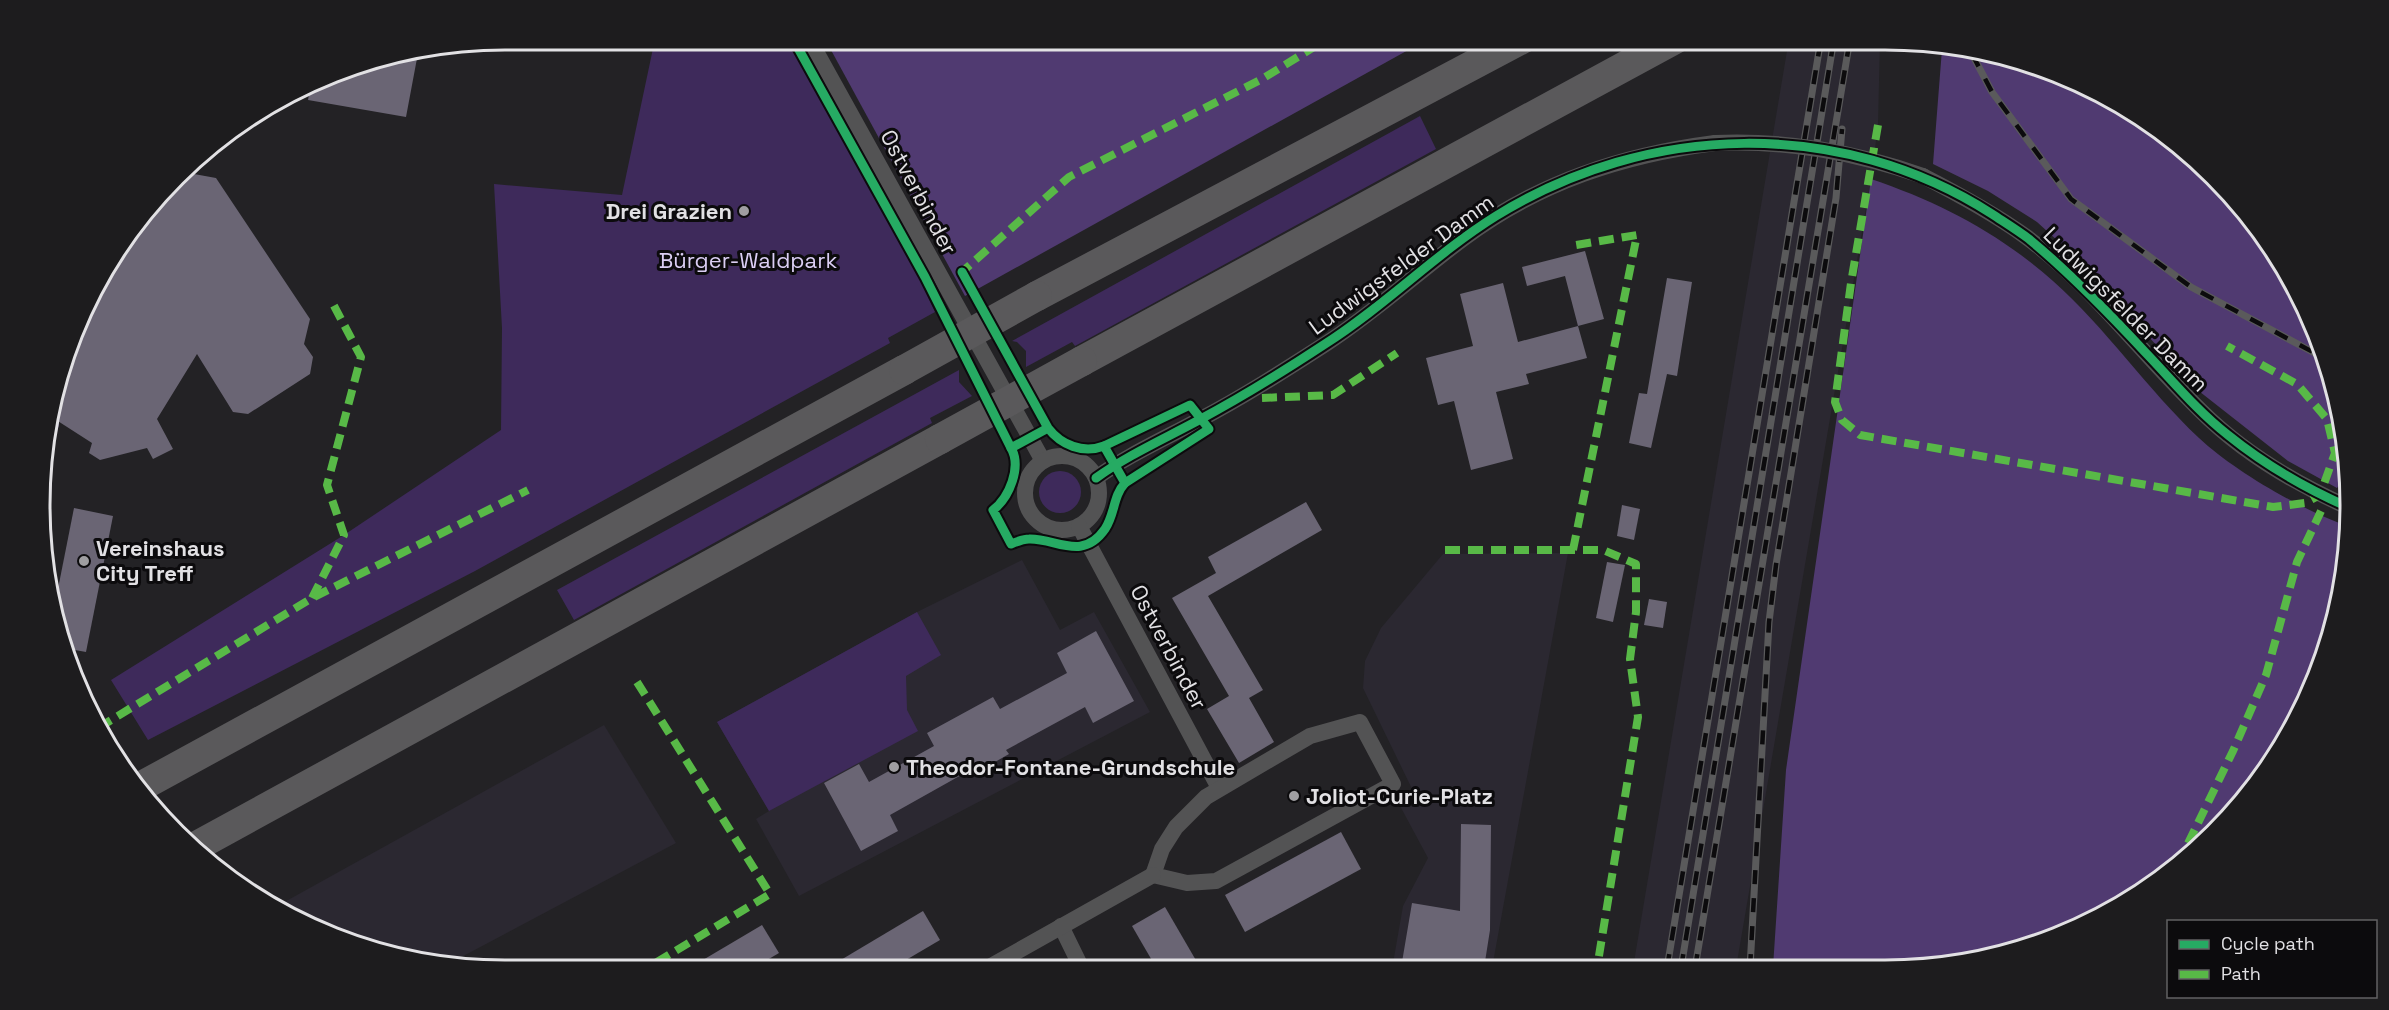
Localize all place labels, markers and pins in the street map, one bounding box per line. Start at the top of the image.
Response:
place label: Drei Grazien [606,197,732,225]
marker: Drei Grazien [737,204,751,218]
place label: Vereinshaus City Treff [96,534,225,587]
marker: Vereinshaus City Treff [77,554,91,568]
place label: Theodor-Fontane-Grundschule [906,753,1235,781]
marker: Theodor-Fontane-Grundschule [887,760,901,774]
place label: Joliot-Curie-Platz [1306,782,1493,810]
marker: Joliot-Curie-Platz [1287,789,1301,803]

